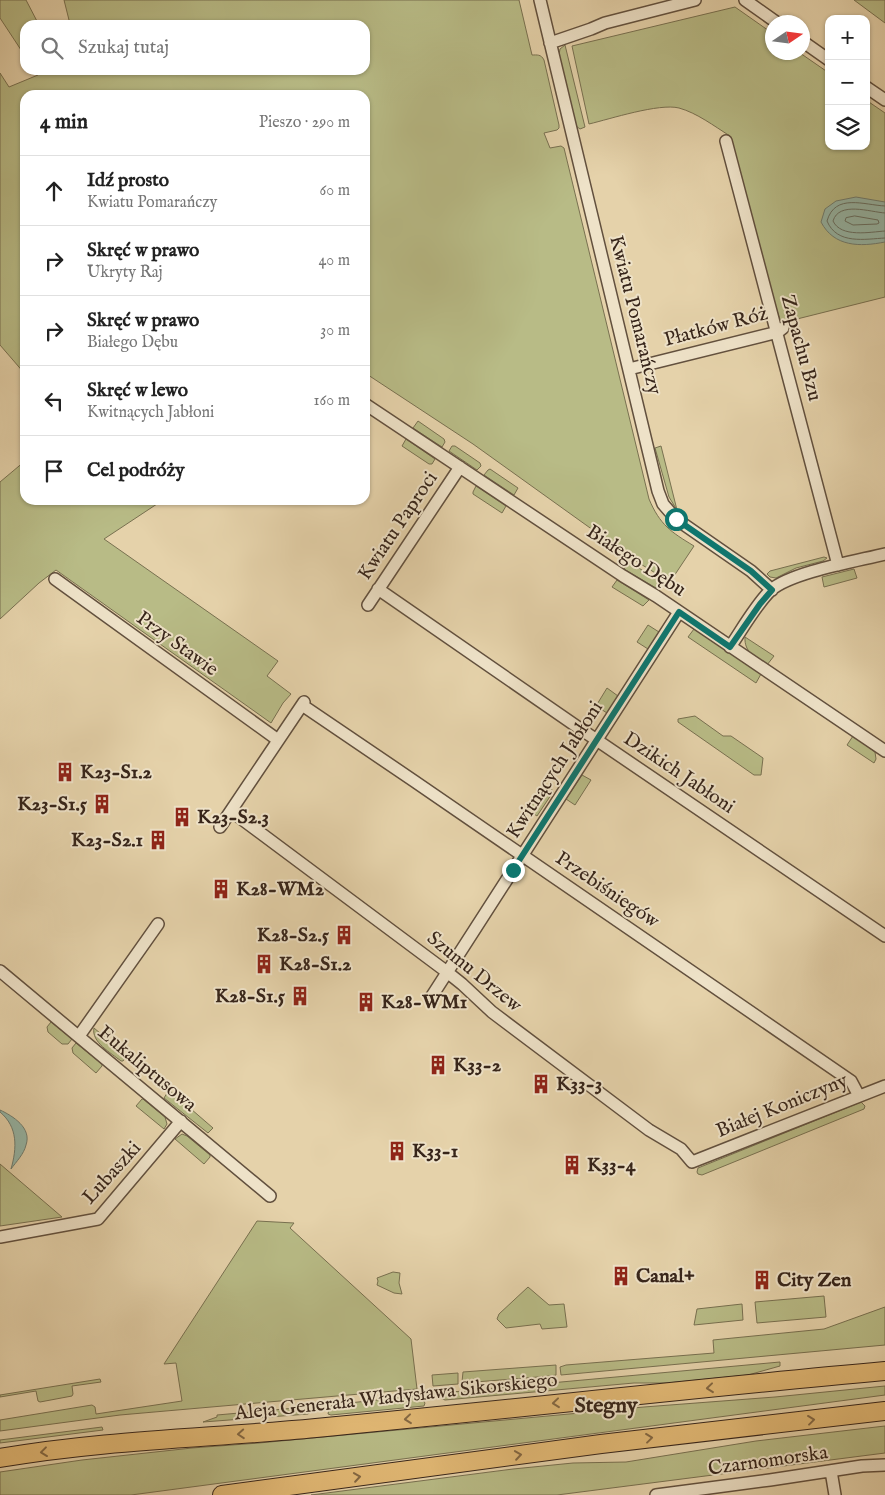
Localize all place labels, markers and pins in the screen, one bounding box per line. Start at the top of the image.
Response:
place label: K23-S1.2 [80,760,153,785]
building icon: K23-S1.2 [54,761,76,783]
place label: K23-S1.5 [17,792,88,817]
building icon: K23-S1.5 [91,793,113,815]
place label: K23-S2.3 [197,805,269,830]
building icon: K23-S2.3 [171,806,193,828]
place label: K23-S2.1 [71,828,143,853]
building icon: K23-S2.1 [147,829,169,851]
place label: K28-WM2 [236,877,325,902]
building icon: K28-WM2 [210,878,232,900]
place label: K28-S2.5 [257,923,330,948]
building icon: K28-S2.5 [333,924,355,946]
place label: K28-S1.2 [279,952,352,977]
building icon: K28-S1.2 [253,953,275,975]
place label: K28-S1.5 [215,984,286,1009]
building icon: K28-S1.5 [289,985,311,1007]
place label: K28-WM1 [381,990,467,1015]
building icon: K28-WM1 [355,991,377,1013]
place label: K33-2 [453,1053,502,1078]
building icon: K33-2 [427,1054,449,1076]
place label: K33-3 [556,1072,602,1097]
building icon: K33-3 [530,1073,552,1095]
place label: K33-1 [412,1139,458,1164]
building icon: K33-1 [386,1140,408,1162]
place label: K33-4 [587,1153,637,1178]
building icon: K33-4 [561,1154,583,1176]
place label: Canal+ [636,1264,695,1289]
building icon: Canal+ [610,1265,632,1287]
place label: City Zen [777,1268,852,1293]
building icon: City Zen [751,1269,773,1291]

